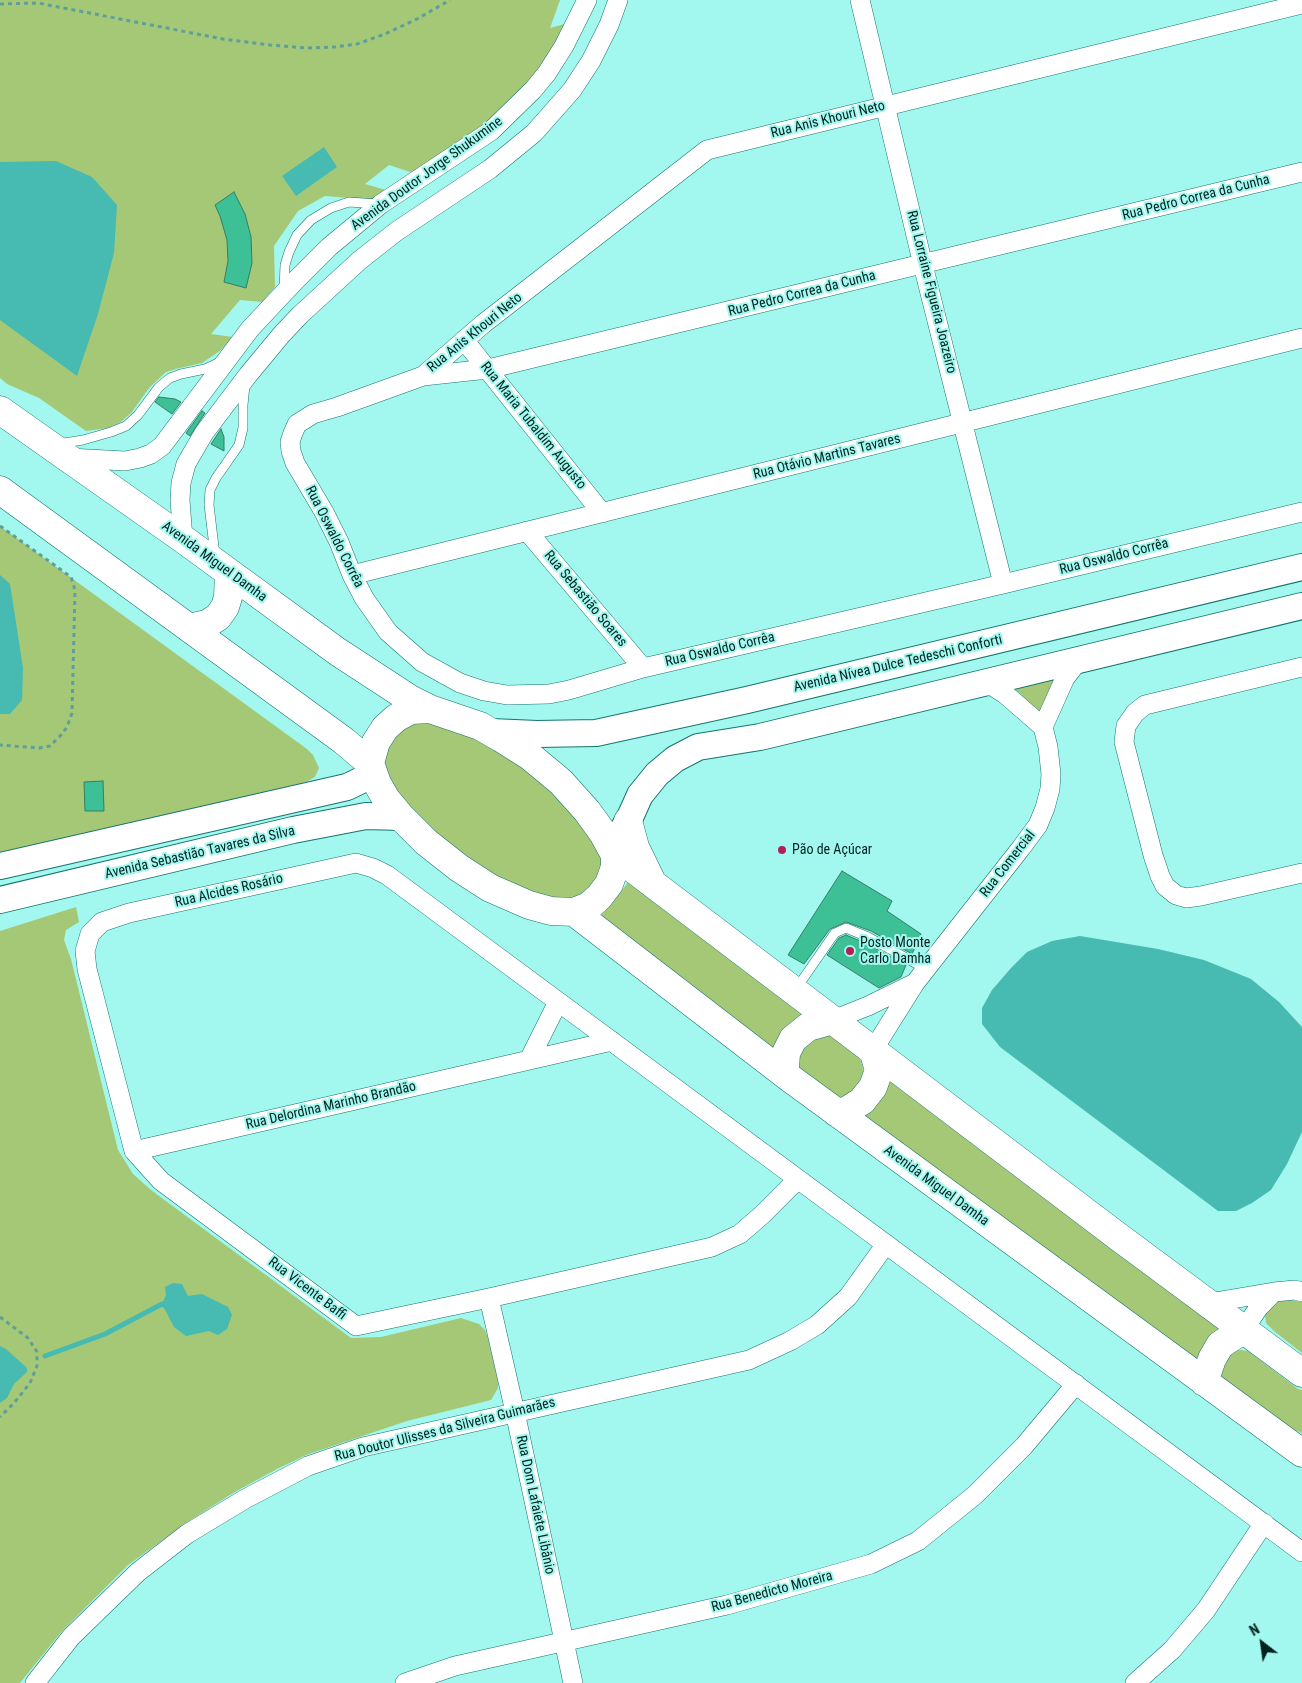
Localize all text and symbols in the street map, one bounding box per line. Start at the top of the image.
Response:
street label: Rua Anis Khouri Neto [769,98,887,142]
street label: Avenida Doutor Jorge Shukumine [348,113,506,235]
street label: Rua Pedro Correa da Cunha [1121,172,1271,224]
street label: Rua Lorraine Figueira Joazeiro [903,209,959,375]
street label: Rua Pedro Correa da Cunha [727,268,877,320]
street label: Rua Anis Khouri Neto [424,290,526,376]
street label: Rua Maria Tubaldim Augusto [477,359,589,493]
street label: Rua Otávio Martins Tavares [752,431,902,483]
street label: Rua Oswaldo Corrêa [301,483,367,591]
street label: Avenida Miguel Damha [158,518,270,606]
street label: Rua Oswaldo Corrêa [1058,535,1170,579]
street label: Rua Sebastião Soares [540,548,630,650]
street label: Rua Oswaldo Corrêa [664,629,776,671]
street label: Avenida Nívea Dulce Tedeschi Conforti [792,632,1004,696]
street label: Avenida Sebastião Tavares da Silva [103,823,297,883]
street label: Rua Comercial [977,827,1039,901]
place label: Pão de Açúcar [792,842,872,858]
marker: Pão de Açúcar [776,844,788,856]
street label: Rua Alcides Rosário [173,870,285,912]
place label: Posto Monte Carlo Damha [860,935,931,968]
marker: Posto Monte Carlo Damha [844,945,856,957]
street label: Rua Delordina Marinho Brandão [244,1078,418,1134]
street label: Avenida Miguel Damha [880,1142,992,1230]
street label: Rua Vicente Baffi [265,1254,349,1324]
street label: Rua Doutor Ulisses da Silveira Guimarães [333,1394,557,1466]
street label: Rua Dom Lafaiete Libânio [512,1434,558,1576]
street label: Rua Benedicto Moreira [710,1568,834,1616]
north arrow [1237,1618,1287,1668]
text: N [1247,1621,1262,1639]

